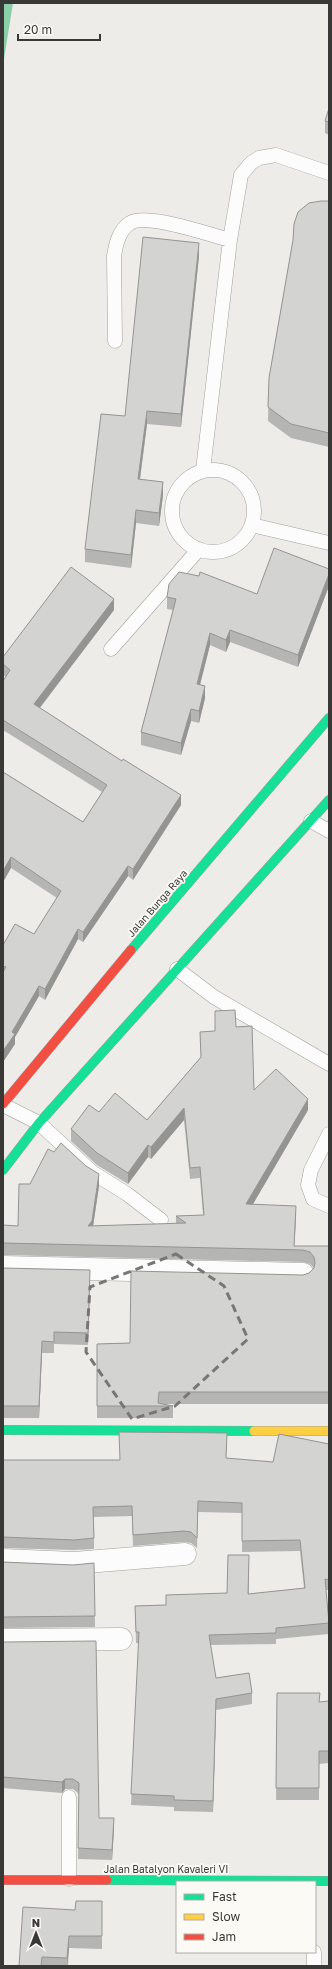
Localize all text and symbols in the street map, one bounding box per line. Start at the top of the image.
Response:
scale bar [18,16,100,42]
text: 20 m [24,22,52,37]
street label: Jalan Bunga Raya [125,867,189,939]
street label: Jalan Batalyon Kavaleri VI [104,1863,228,1875]
legend [176,1881,316,1953]
text: Fast [212,1889,237,1904]
text: Slow [212,1909,240,1924]
north arrow [16,1913,56,1953]
text: N [32,1916,40,1929]
text: Jam [212,1929,236,1944]

